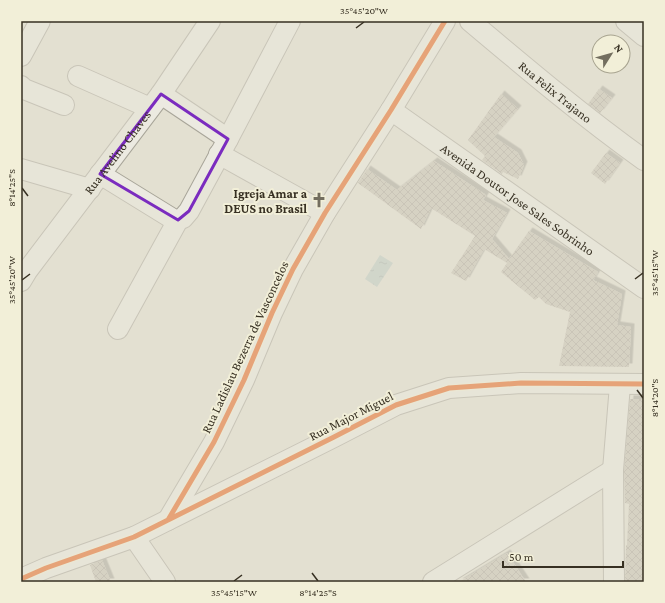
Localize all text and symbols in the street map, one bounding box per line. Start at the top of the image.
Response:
text: 35°45'20"W [340,5,389,16]
north arrow [591,34,631,74]
text: N [612,41,626,55]
street label: Rua Felix Trajano [516,58,595,126]
street label: Rua Avelino Chaves [81,107,154,197]
street label: Avenida Doutor Jose Sales Sobrinho [438,140,597,258]
text: 8°14'25"S [6,169,17,207]
place label: Igreja Amar a DEUS no Brasil [224,186,308,216]
church icon: Igreja Amar a DEUS no Brasil [310,191,328,209]
text: 35°45'15"W [649,249,660,296]
text: 35°45'20"W [6,255,17,304]
street label: Rua Ladislau Bezerra de Vasconcelos [198,259,292,435]
text: 8°14'20"S [649,378,660,417]
street label: Rua Major Miguel [306,388,397,445]
scale bar [503,543,623,569]
text: 50 m [509,550,534,564]
text: 35°45'15"W [211,587,258,598]
text: 8°14'25"S [299,587,337,598]

